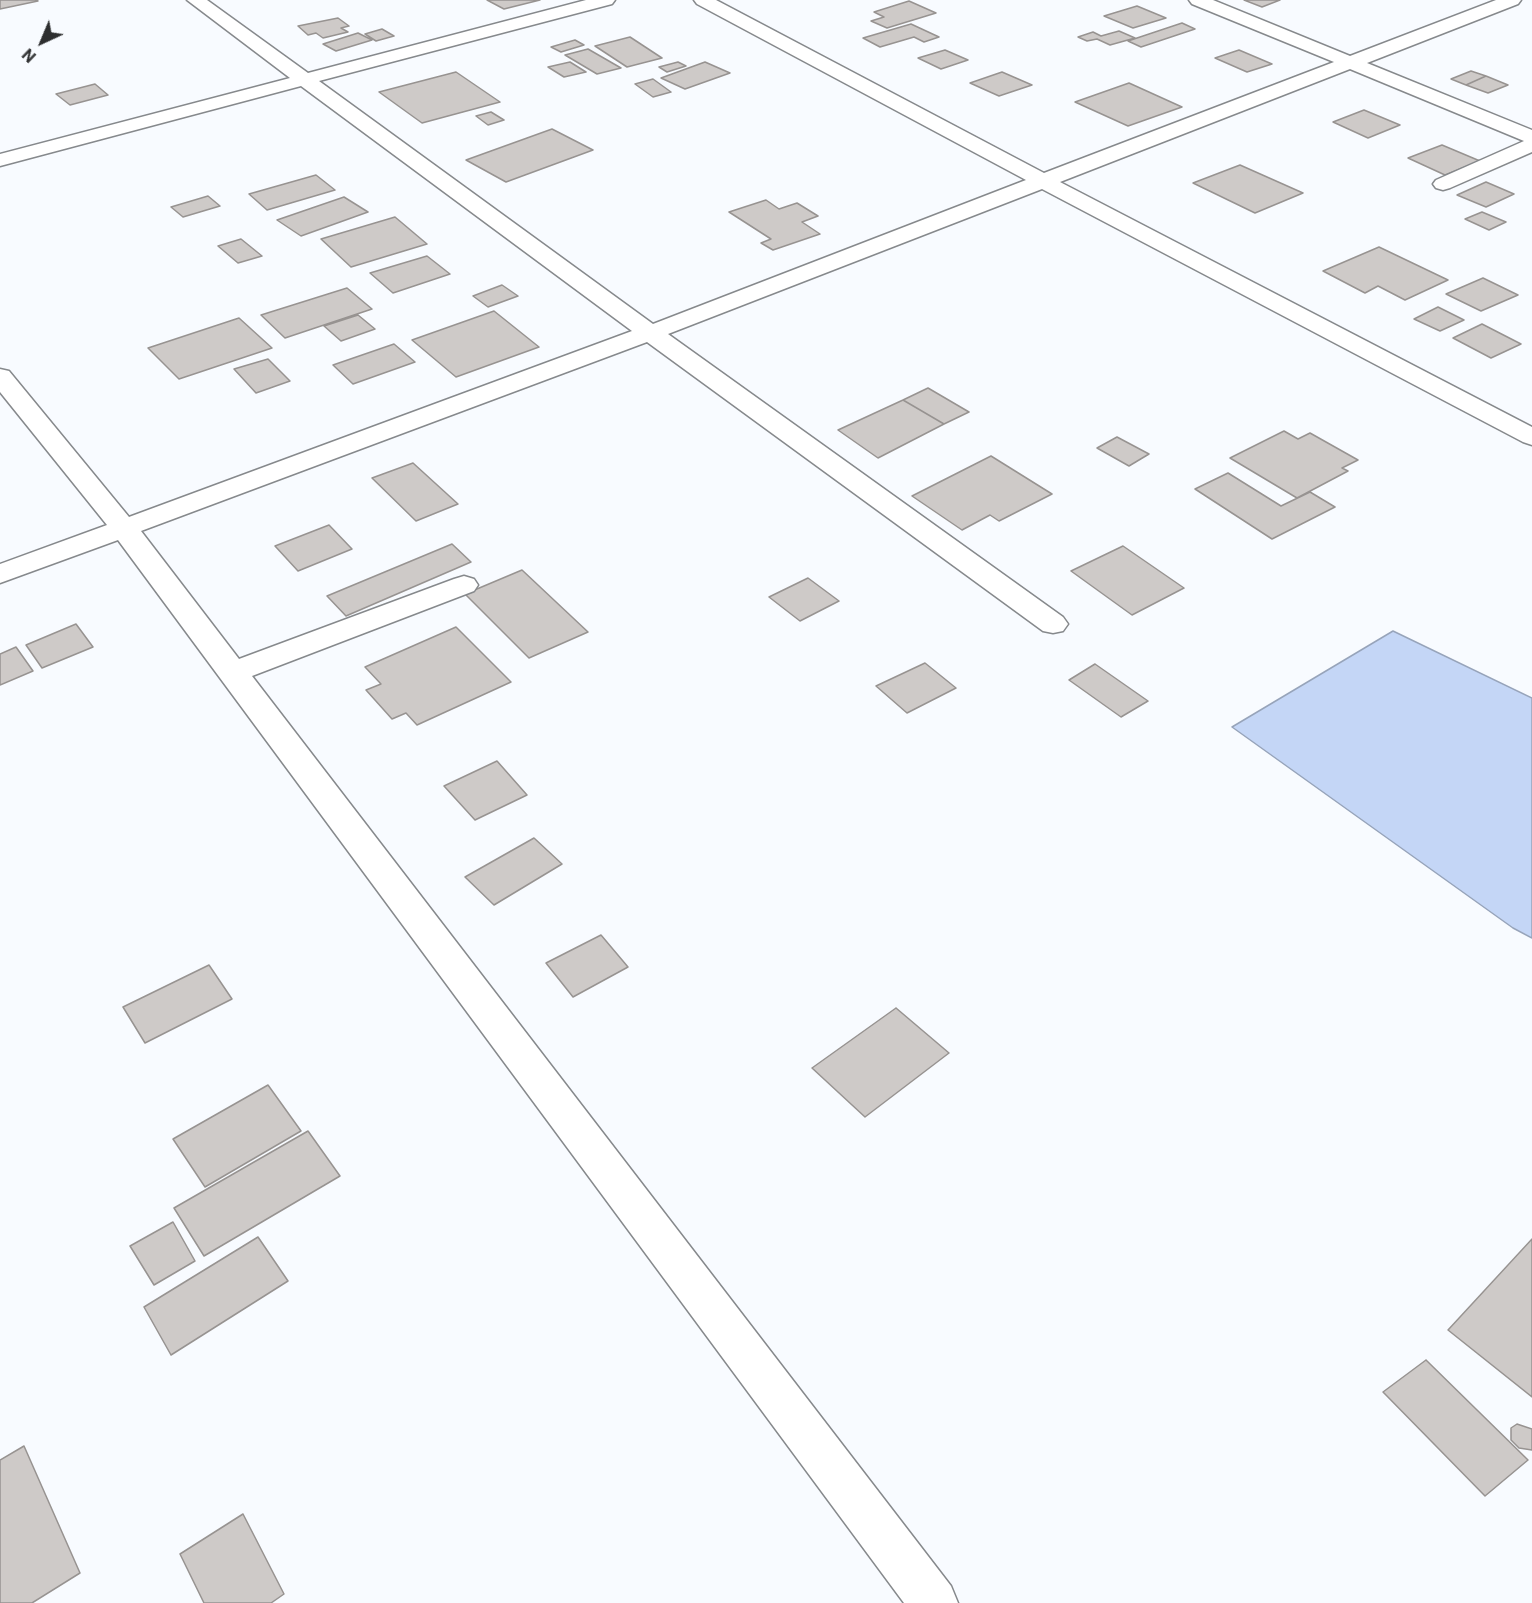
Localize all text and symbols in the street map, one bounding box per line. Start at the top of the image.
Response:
north arrow [12,12,72,72]
text: N [18,45,40,66]

